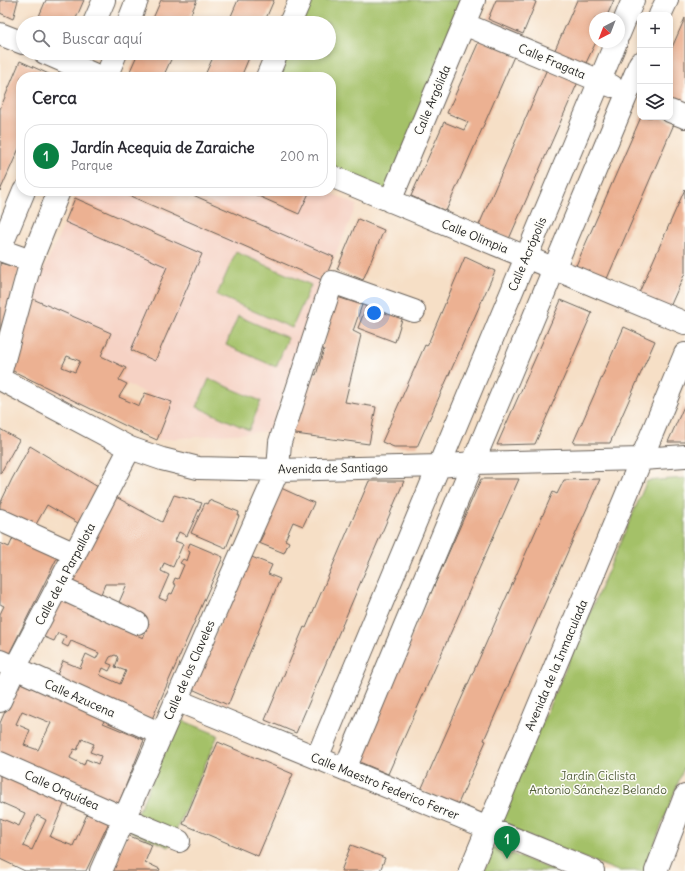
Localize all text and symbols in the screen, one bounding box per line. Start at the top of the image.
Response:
north arrow [589,12,625,48]
map controls [637,12,673,120]
button: + [637,12,673,48]
search box [16,16,336,60]
icon: search [30,27,52,49]
text: Buscar aquí [62,29,142,48]
street label: Calle Fragata [516,40,588,82]
button: − [637,48,673,84]
street label: Calle Argólida [411,63,454,137]
button: layers [637,84,673,120]
text: Cerca [32,87,77,109]
text: Jardín Acequia de Zaraiche [71,138,255,157]
text: 1 [43,148,49,165]
text: 200 m [280,148,319,165]
text: Parque [71,157,113,174]
street label: Calle Acrópolis [505,215,549,293]
street label: Calle Olimpia [439,216,511,256]
your location [364,303,384,323]
street label: Avenida de Santiago [278,460,388,476]
street label: Calle de la Parpallota [32,520,98,628]
street label: Avenida de la Inmaculada [522,597,591,733]
street label: Calle de los Claveles [160,618,218,722]
street label: Calle Azucena [42,676,118,720]
street label: Calle Maestro Federico Ferrer [309,749,462,823]
street label: Calle Orquídea [22,767,102,813]
park label: Jardín Ciclista Antonio Sánchez Belando [529,768,667,797]
pin: 1 [494,826,520,859]

